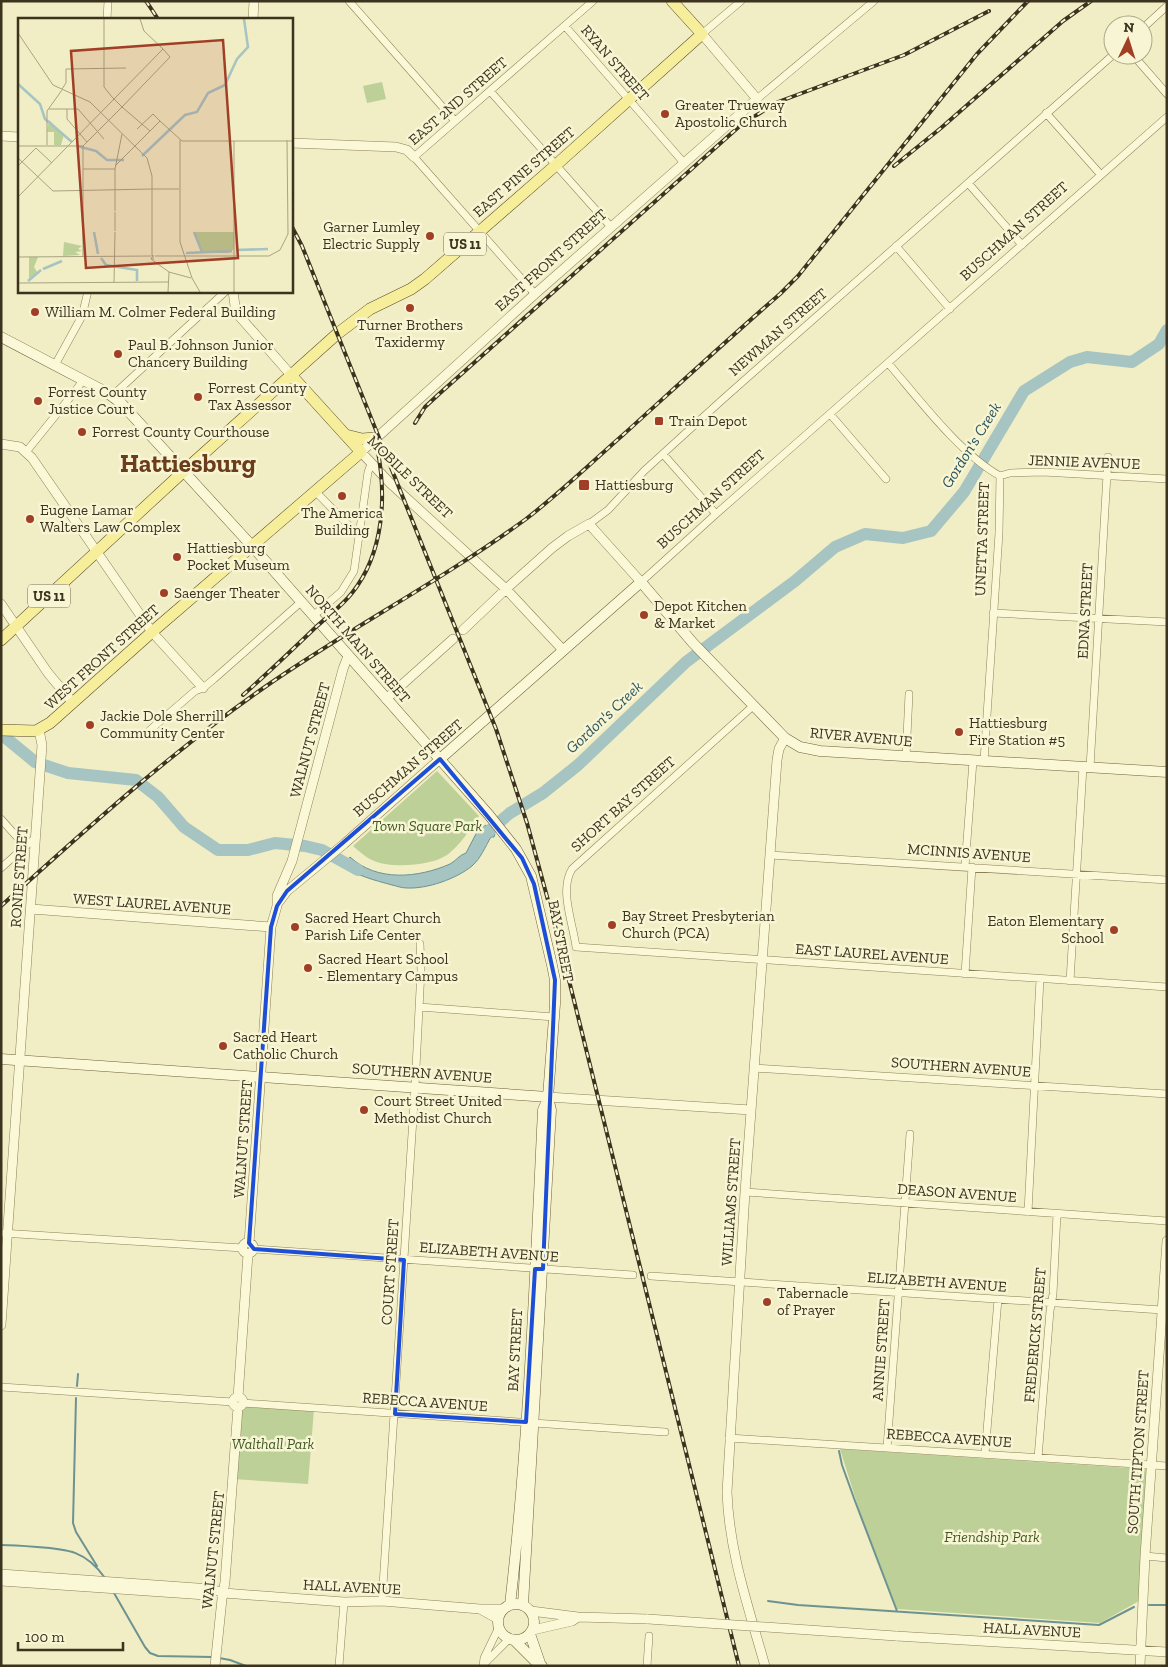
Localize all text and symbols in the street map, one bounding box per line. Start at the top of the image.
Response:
north arrow [1103,15,1153,65]
inset map [18,18,292,292]
text: N [1123,19,1135,36]
street label: RYAN STREET [577,21,653,105]
street label: EAST 2ND STREET [405,53,511,149]
place label: Greater Trueway Apostolic Church [675,96,788,131]
marker: Greater Trueway Apostolic Church [659,108,671,120]
street label: EAST PINE STREET [469,123,579,221]
street label: BUSCHMAN STREET [956,178,1072,284]
street label: EAST FRONT STREET [491,205,611,315]
place label: Garner Lumley Electric Supply [322,218,420,253]
marker: Garner Lumley Electric Supply [424,230,436,242]
road number: US 11 [444,232,486,255]
street label: NEWMAN STREET [725,284,831,380]
marker: Turner Brothers Taxidermy [404,302,416,314]
place label: William M. Colmer Federal Building [45,303,276,321]
marker: William M. Colmer Federal Building [29,306,41,318]
place label: Turner Brothers Taxidermy [357,316,463,351]
place label: Paul B. Johnson Junior Chancery Building [128,336,274,371]
marker: Paul B. Johnson Junior Chancery Building [112,348,124,360]
place label: Forrest County Tax Assessor [208,379,307,414]
place label: Forrest County Justice Court [48,383,147,418]
marker: Forrest County Tax Assessor [192,391,204,403]
marker: Forrest County Justice Court [32,395,44,407]
water label: Gordon's Creek [937,399,1005,491]
place label: Train Depot [669,412,747,430]
marker: Train Depot [653,415,665,427]
place label: Forrest County Courthouse [92,423,269,441]
marker: Forrest County Courthouse [76,426,88,438]
street label: MOBILE STREET [364,432,456,522]
street label: BUSCHMAN STREET [653,446,769,552]
district label: Hattiesburg [120,448,256,478]
street label: JENNIE AVENUE [1028,451,1141,473]
place label: Hattiesburg [595,476,673,494]
marker: Hattiesburg [577,478,591,492]
street label: UNETTA STREET [971,481,993,597]
marker: The America Building [336,490,348,502]
place label: Eugene Lamar Walters Law Complex [40,501,181,536]
place label: The America Building [301,504,383,539]
marker: Eugene Lamar Walters Law Complex [24,513,36,525]
place label: Hattiesburg Pocket Museum [187,539,290,574]
marker: Hattiesburg Pocket Museum [171,551,183,563]
street label: EDNA STREET [1073,563,1097,659]
street label: NORTH MAIN STREET [302,581,414,707]
road number: US 11 [28,584,70,608]
place label: Saenger Theater [174,584,280,602]
marker: Saenger Theater [158,587,170,599]
place label: Depot Kitchen & Market [654,597,747,632]
street label: WEST FRONT STREET [41,601,163,713]
marker: Depot Kitchen & Market [638,609,650,621]
water label: Gordon's Creek [562,677,646,757]
street label: WALNUT STREET [286,680,334,800]
place label: Jackie Dole Sherrill Community Center [100,707,225,742]
place label: Hattiesburg Fire Station #5 [969,714,1065,749]
street label: BUSCHMAN STREET [349,715,467,821]
marker: Jackie Dole Sherrill Community Center [84,719,96,731]
street label: RIVER AVENUE [809,724,913,750]
marker: Hattiesburg Fire Station #5 [953,726,965,738]
street label: SHORT BAY STREET [567,752,679,856]
park label: Town Square Park [372,817,482,835]
street label: RONIE STREET [6,826,32,928]
street label: MCINNIS AVENUE [907,840,1031,866]
street label: WEST LAUREL AVENUE [73,890,232,919]
street label: BAY STREET [544,899,578,983]
place label: Bay Street Presbyterian Church (PCA) [622,907,775,942]
place label: Sacred Heart Church Parish Life Center [305,909,441,944]
place label: Eaton Elementary School [987,912,1104,947]
marker: Bay Street Presbyterian Church (PCA) [606,919,618,931]
marker: Sacred Heart Church Parish Life Center [289,921,301,933]
marker: Eaton Elementary School [1108,924,1120,936]
street label: EAST LAUREL AVENUE [795,940,949,968]
place label: Sacred Heart School - Elementary Campus [318,950,458,985]
marker: Sacred Heart School - Elementary Campus [302,962,314,974]
place label: Sacred Heart Catholic Church [233,1028,339,1063]
marker: Sacred Heart Catholic Church [217,1040,229,1052]
street label: SOUTHERN AVENUE [890,1053,1032,1081]
street label: SOUTHERN AVENUE [351,1059,493,1087]
street label: WALNUT STREET [230,1079,256,1199]
place label: Court Street United Methodist Church [374,1092,503,1127]
marker: Court Street United Methodist Church [358,1104,370,1116]
street label: WILLIAMS STREET [718,1138,744,1266]
street label: DEASON AVENUE [897,1180,1017,1206]
street label: COURT STREET [377,1218,403,1326]
street label: ELIZABETH AVENUE [419,1238,559,1266]
street label: FREDERICK STREET [1020,1267,1050,1403]
street label: ELIZABETH AVENUE [867,1268,1007,1296]
place label: Tabernacle of Prayer [777,1284,848,1319]
marker: Tabernacle of Prayer [761,1296,773,1308]
street label: ANNIE STREET [868,1298,894,1402]
street label: BAY STREET [504,1308,526,1392]
street label: SOUTH TIPTON STREET [1123,1370,1153,1534]
street label: REBECCA AVENUE [362,1389,488,1415]
street label: REBECCA AVENUE [886,1425,1012,1451]
park label: Walthall Park [232,1435,315,1453]
street label: WALNUT STREET [198,1490,228,1610]
park label: Friendship Park [944,1528,1040,1546]
street label: HALL AVENUE [303,1575,402,1599]
street label: HALL AVENUE [983,1618,1082,1642]
scale bar [18,1620,122,1652]
text: 100 m [25,1628,64,1646]

